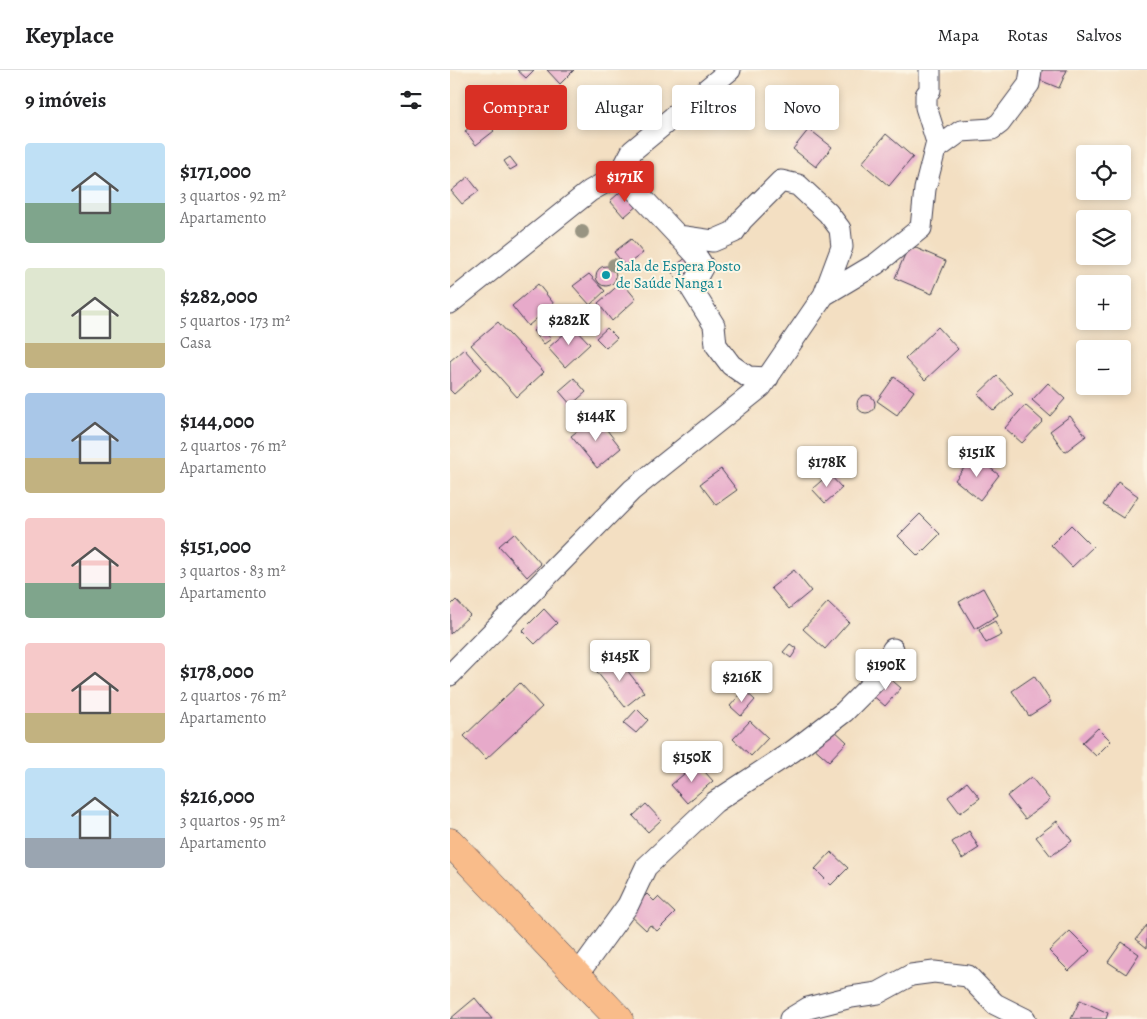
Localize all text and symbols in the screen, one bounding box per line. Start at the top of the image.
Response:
text: Keyplace [25,19,114,51]
text: Mapa [938,23,979,47]
text: Rotas [1007,23,1048,47]
text: Salvos [1076,23,1122,47]
chip: Comprar [465,85,567,130]
chip: Alugar [577,85,662,130]
chip: Filtros [672,85,755,130]
chip: Novo [765,85,839,130]
text: 9 imóveis [25,86,106,114]
icon: filters [397,86,425,114]
map controls [1076,145,1131,395]
button: locate [1076,145,1131,200]
text: $171,000 [180,157,251,185]
pin: $171K [590,160,660,203]
icon: home [65,163,125,223]
text: $171K [607,166,643,188]
text: 3 quartos · 92 m² [180,185,286,207]
text: Apartamento [180,207,266,229]
button: layers [1076,210,1131,265]
place label: Sala de Espera Posto de Saúde Nanga 1 [616,256,741,293]
marker: Sala de Espera Posto de Saúde Nanga 1 [600,269,612,281]
button: + [1076,275,1131,330]
text: $282,000 [180,282,258,310]
icon: home [65,288,125,348]
pin: $282K [534,304,604,346]
text: $282K [548,309,590,331]
text: 5 quartos · 173 m² [180,310,290,332]
text: Casa [180,332,211,354]
button: − [1076,340,1131,395]
pin: $144K [561,400,631,442]
text: $144K [577,405,615,427]
text: $144,000 [180,407,254,435]
icon: home [65,413,125,473]
text: 2 quartos · 76 m² [180,435,286,457]
pin: $151K [942,436,1012,478]
text: $151K [959,441,995,463]
pin: $178K [792,446,862,488]
text: $178K [808,451,846,473]
text: Apartamento [180,457,266,479]
text: $151,000 [180,532,251,560]
icon: home [65,538,125,598]
text: 3 quartos · 83 m² [180,560,286,582]
text: Apartamento [180,582,266,604]
pin: $145K [585,640,655,682]
text: $145K [601,645,639,667]
pin: $190K [851,648,921,691]
text: $190K [866,654,906,676]
text: $178,000 [180,657,254,685]
pin: $216K [707,660,777,703]
icon: home [65,663,125,723]
text: $216K [723,666,761,688]
text: 2 quartos · 76 m² [180,685,286,707]
text: Apartamento [180,707,266,729]
pin: $150K [657,740,727,783]
text: $150K [673,746,711,768]
text: $216,000 [180,782,255,810]
icon: home [65,788,125,848]
text: 3 quartos · 95 m² [180,810,285,832]
text: Apartamento [180,832,266,854]

